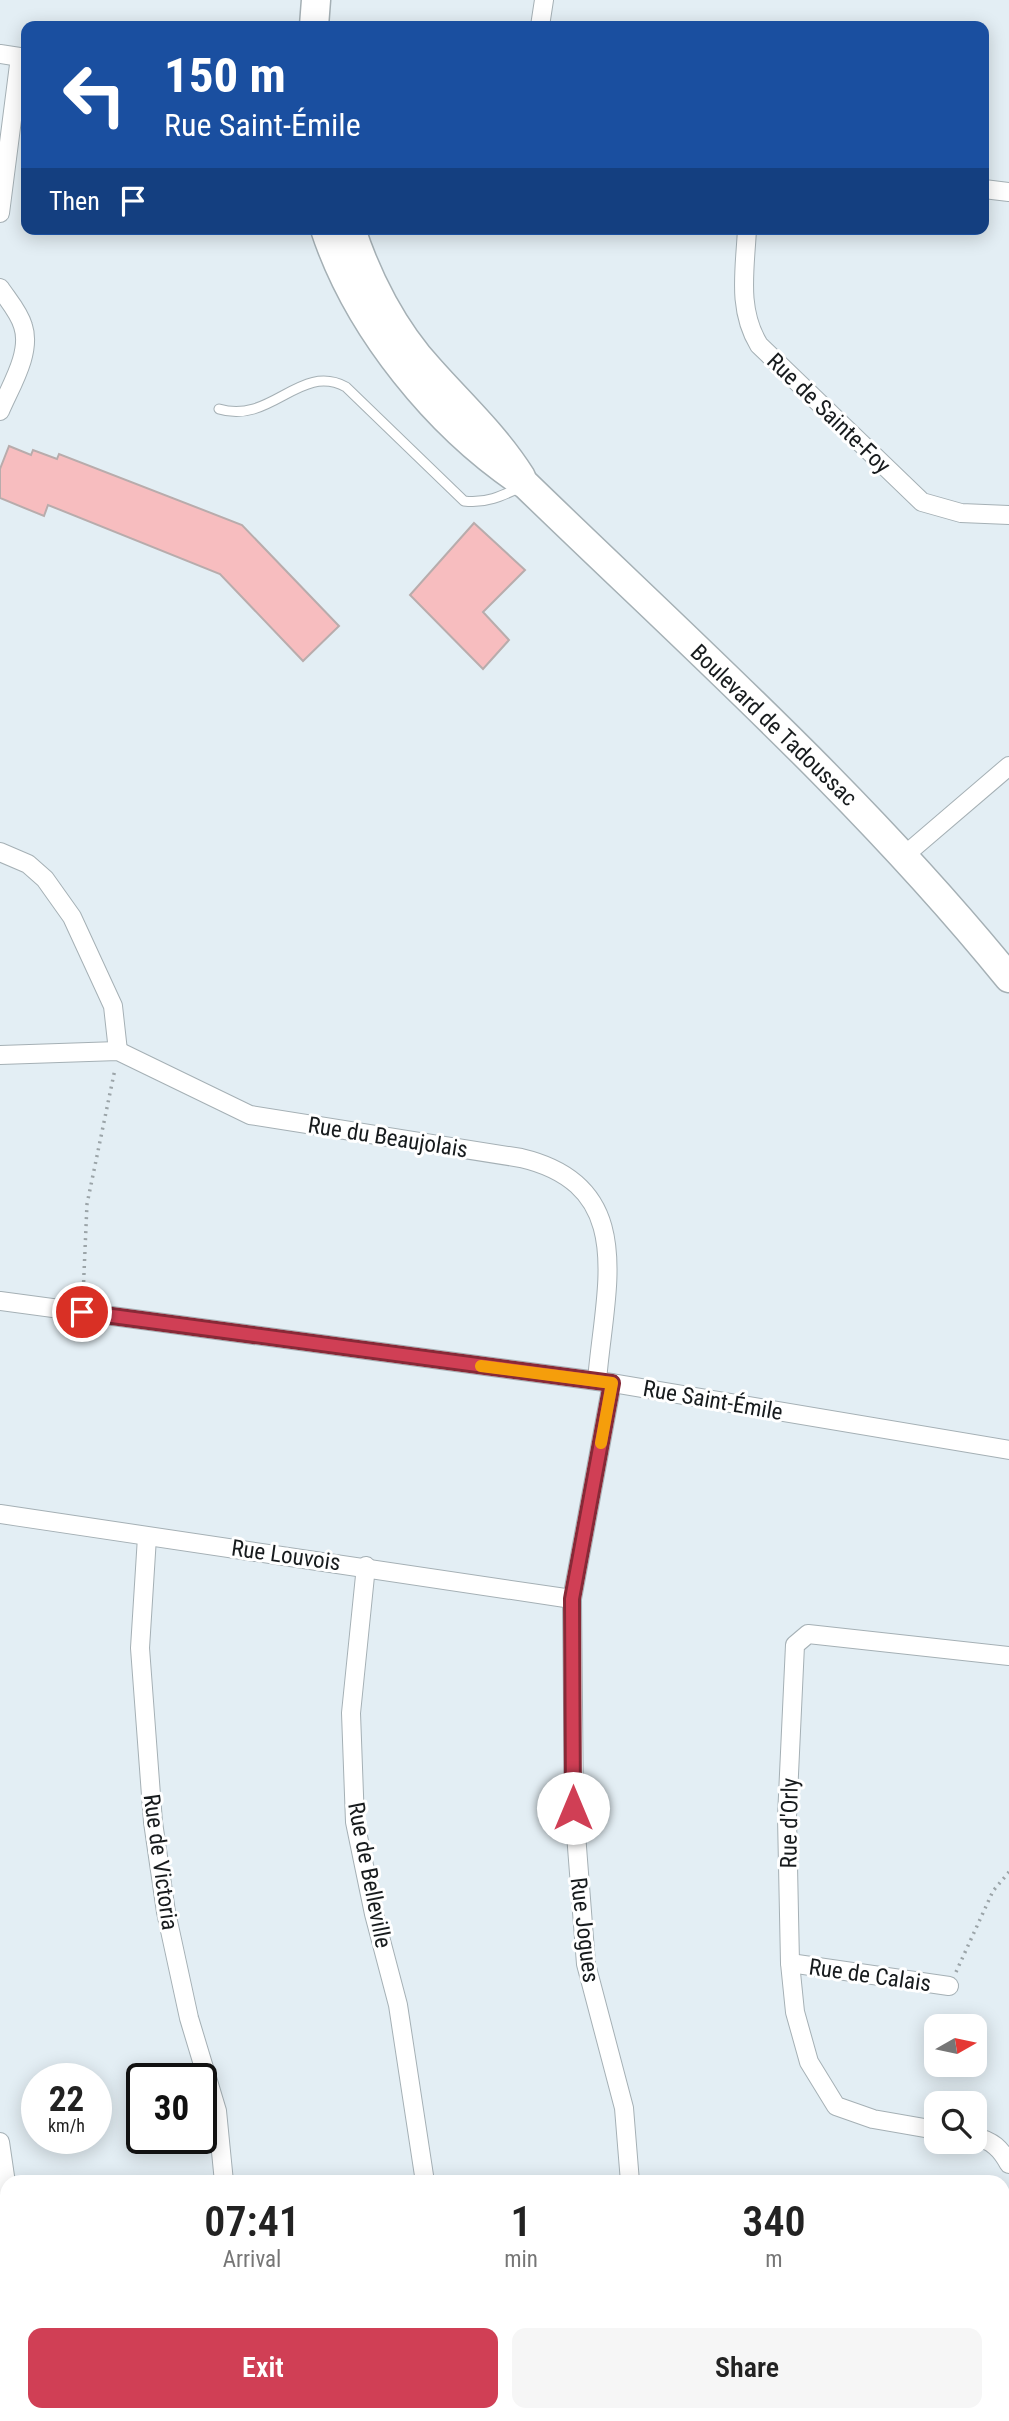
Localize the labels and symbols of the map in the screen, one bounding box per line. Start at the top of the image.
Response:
street label: Rue de Sainte-Foy [761,348,896,479]
street label: Boulevard de Tadoussac [685,639,862,812]
street label: Rue du Beaujolais [306,1112,470,1163]
pin [52,1282,112,1342]
street label: Rue Saint-Émile [641,1374,785,1426]
street label: Rue Louvois [230,1534,342,1577]
position arrow [536,1771,610,1845]
street label: Rue d'Orly [775,1777,804,1868]
street label: Rue de Victoria [138,1792,183,1932]
street label: Rue de Belleville [342,1800,397,1950]
street label: Rue Jogues [565,1876,604,1984]
street label: Rue de Calais [807,1954,933,1997]
north arrow [924,2014,987,2077]
speed limit sign: 30 [126,2063,217,2154]

